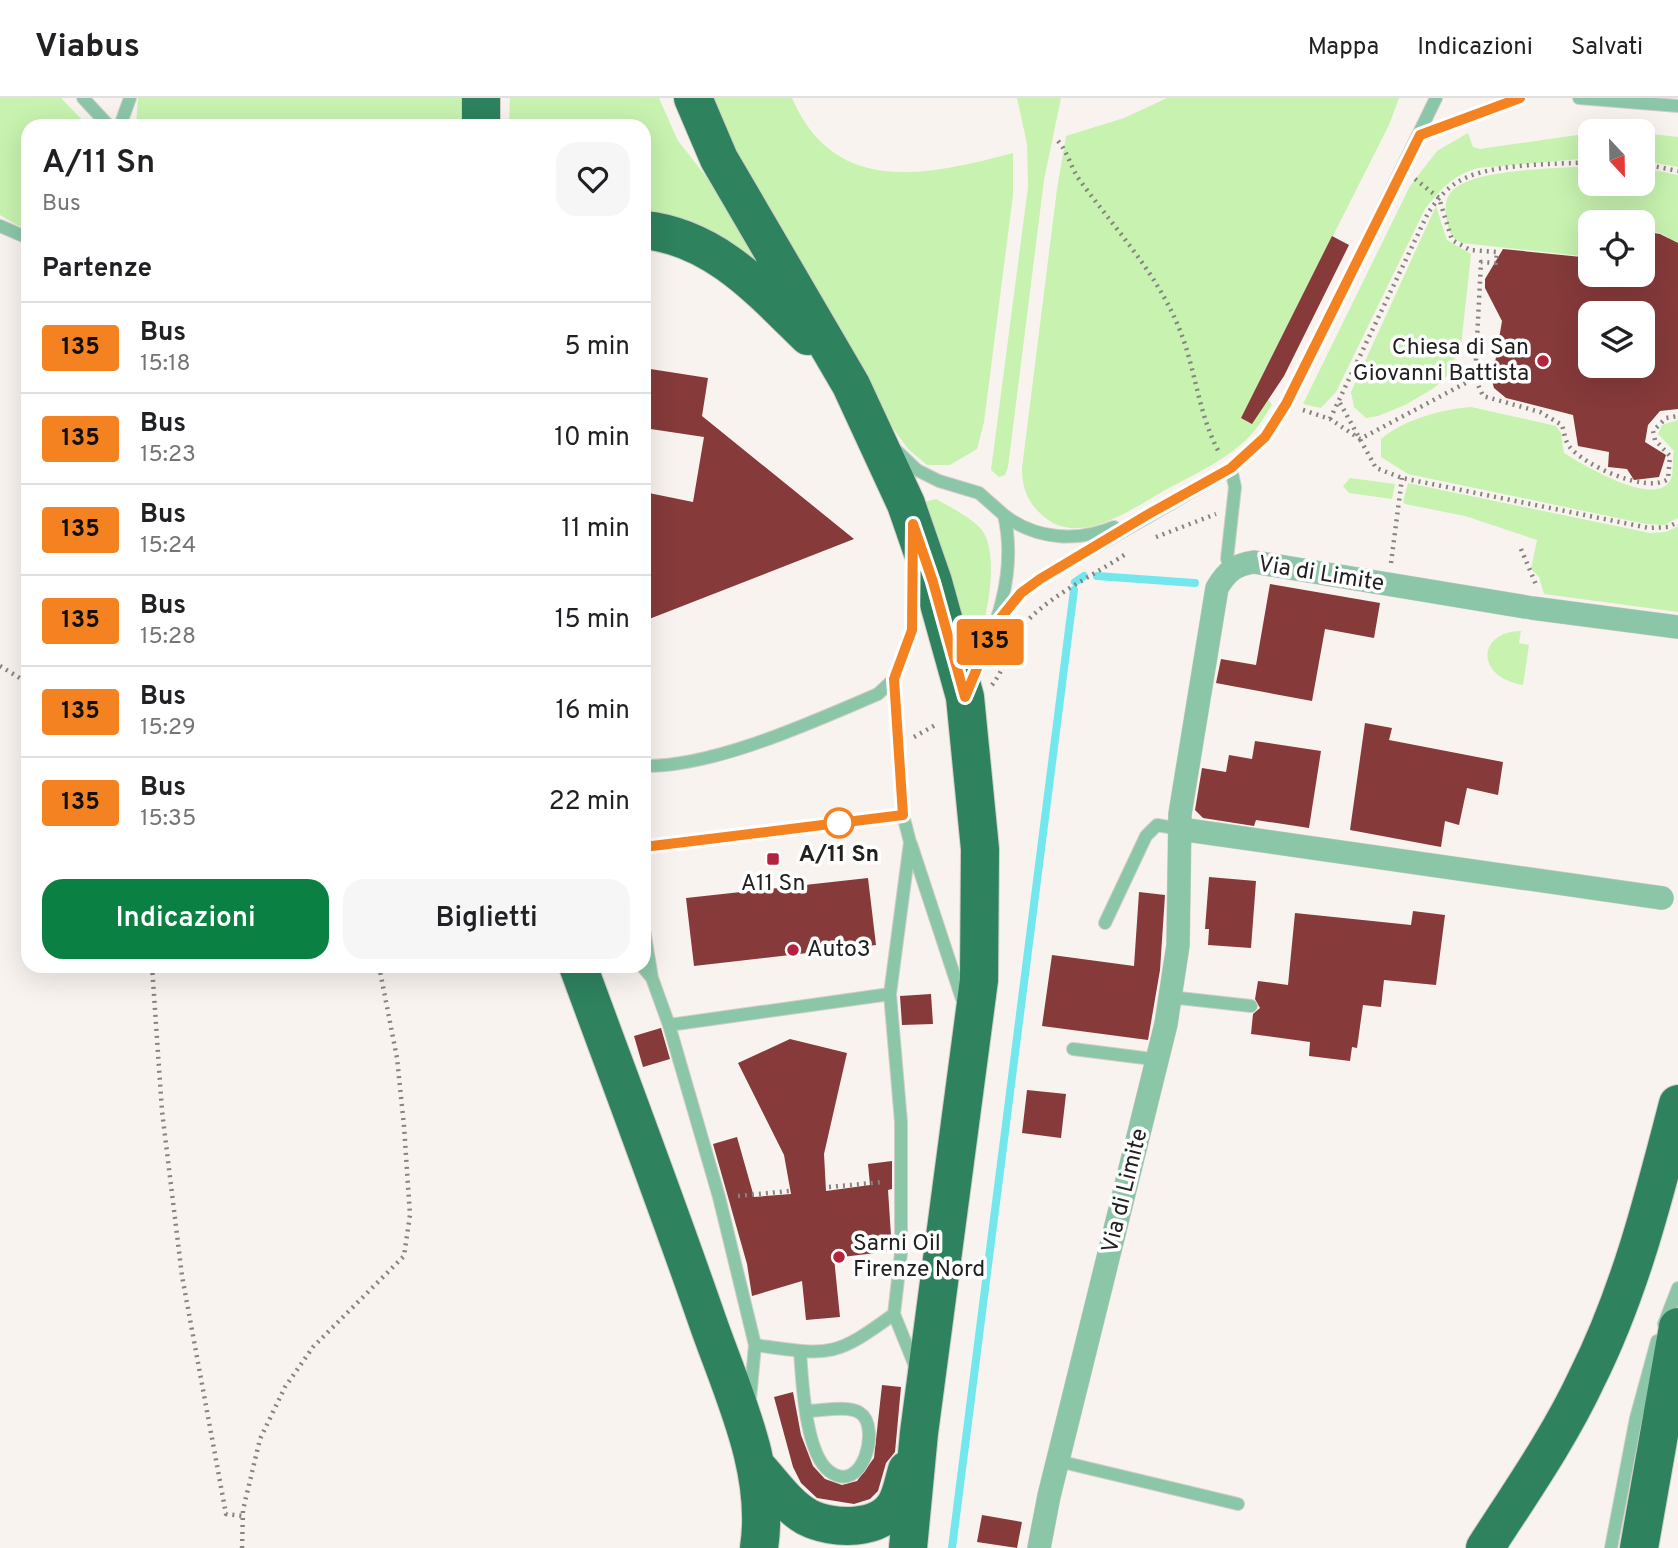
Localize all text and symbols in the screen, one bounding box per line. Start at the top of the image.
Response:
text: Viabus [35,27,140,69]
text: Mappa [1308,33,1379,63]
text: Indicazioni [1417,33,1533,63]
text: Salvati [1571,33,1643,63]
north arrow [1578,119,1656,196]
map controls [1578,119,1655,378]
button: heart [556,142,630,216]
text: A/11 Sn [42,143,155,185]
text: Bus [42,190,81,219]
button: locate [1578,210,1655,287]
text: Partenze [42,253,152,286]
button: layers [1578,301,1655,378]
text: Bus [140,317,186,350]
text: 5 min [564,331,630,364]
text: 135 [61,333,100,363]
place label: Chiesa di San Giovanni Battista [1353,334,1529,389]
text: 15:18 [140,350,191,379]
marker: Chiesa di San Giovanni Battista [1535,353,1551,369]
text: Bus [140,408,186,441]
text: 10 min [554,422,630,455]
text: 135 [61,424,100,454]
text: 15:23 [140,441,196,470]
text: Bus [140,499,186,532]
text: 11 min [561,513,630,546]
text: 135 [61,515,100,545]
text: 15:24 [140,532,196,561]
street label: Via di Limite [1256,551,1386,599]
text: Bus [140,590,186,623]
text: 15 min [555,604,630,637]
text: 135 [61,606,100,636]
line badge: 135 [950,619,1030,665]
text: 15:28 [140,623,196,652]
text: 135 [971,627,1009,657]
text: Bus [140,681,186,714]
text: 16 min [555,695,630,728]
text: 135 [61,697,100,727]
text: 15:29 [140,714,196,743]
text: Bus [140,772,186,805]
text: 22 min [549,786,630,819]
text: 135 [61,788,100,818]
text: 15:35 [140,805,196,834]
marker: A/11 Sn [824,808,854,838]
place label: A/11 Sn [799,841,879,870]
marker: A11 Sn [765,851,781,867]
place label: A11 Sn [741,870,805,899]
button: Indicazioni [42,879,329,959]
button: Biglietti [343,879,630,959]
place label: Auto3 [807,936,871,965]
marker: Auto3 [785,942,801,958]
street label: Via di Limite [1097,1126,1155,1256]
place label: Sarni Oil Firenze Nord [853,1230,985,1285]
marker: Sarni Oil Firenze Nord [831,1249,847,1265]

